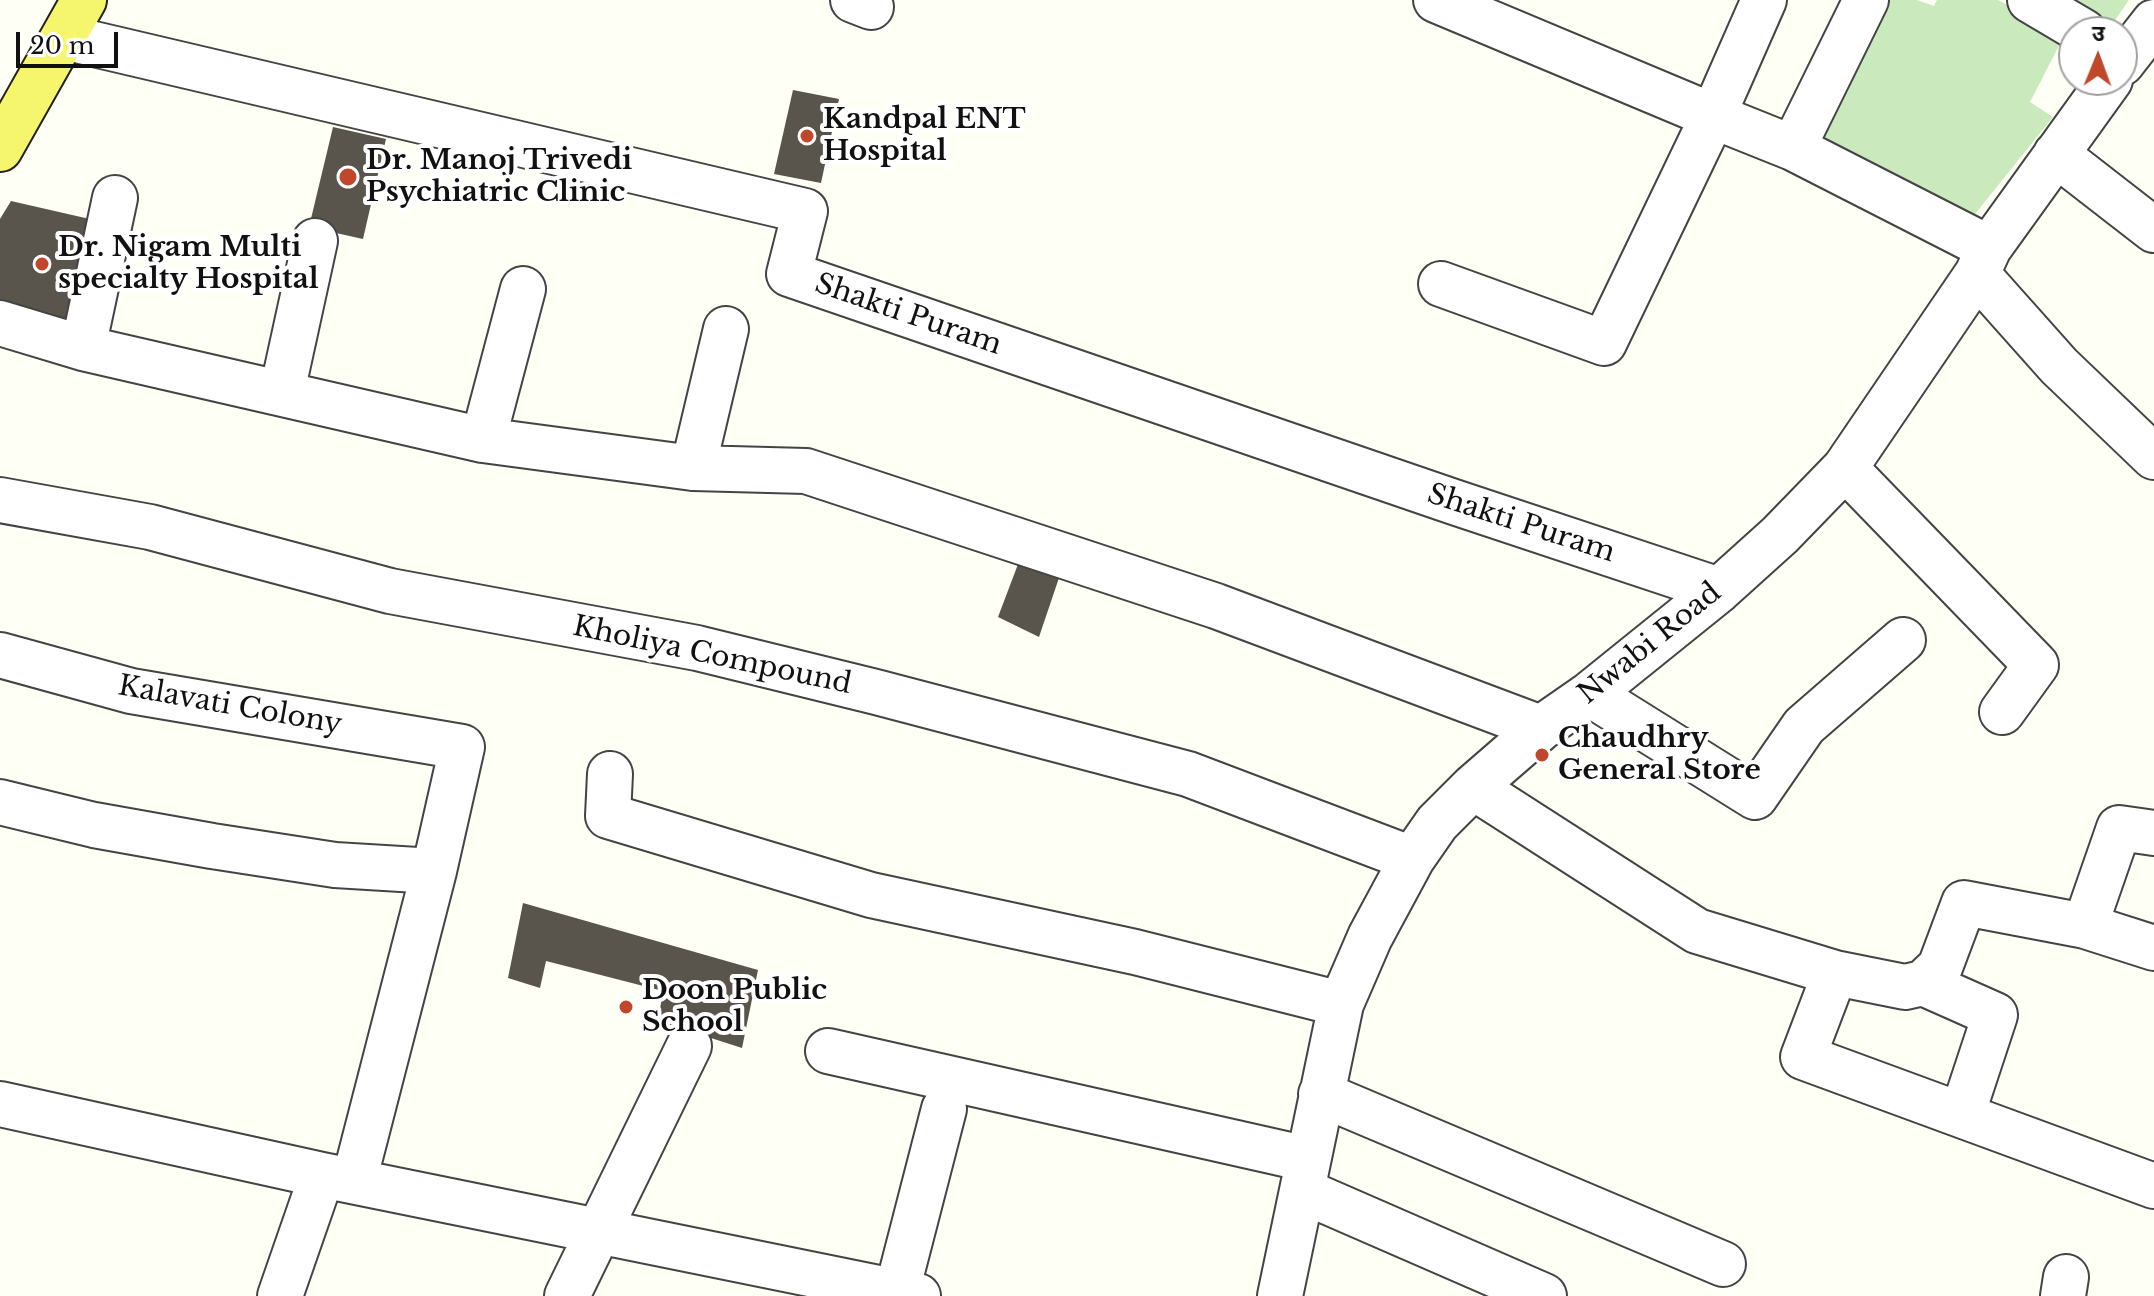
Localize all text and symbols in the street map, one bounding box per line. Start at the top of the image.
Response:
scale bar [20,16,122,66]
north arrow [2058,16,2138,96]
text: उ [2092,20,2105,47]
text: 20 m [30,31,95,60]
place label: Kandpal ENT Hospital [823,103,1026,169]
marker: Kandpal ENT Hospital [798,127,816,145]
place label: Dr. Manoj Trivedi Psychiatric Clinic [366,144,632,210]
marker: Dr. Manoj Trivedi Psychiatric Clinic [337,166,359,188]
place label: Dr. Nigam Multi specialty Hospital [58,231,319,297]
marker: Dr. Nigam Multi specialty Hospital [33,255,51,273]
street label: Shakti Puram [810,267,1006,363]
street label: Shakti Puram [1423,478,1619,570]
street label: Nwabi Road [1572,576,1728,712]
street label: Kholiya Compound [570,610,854,702]
street label: Kalavati Colony [115,670,345,742]
place label: Chaudhry General Store [1558,722,1761,788]
marker: Chaudhry General Store [1533,746,1551,764]
place label: Doon Public School [642,974,827,1040]
marker: Doon Public School [617,998,635,1016]

